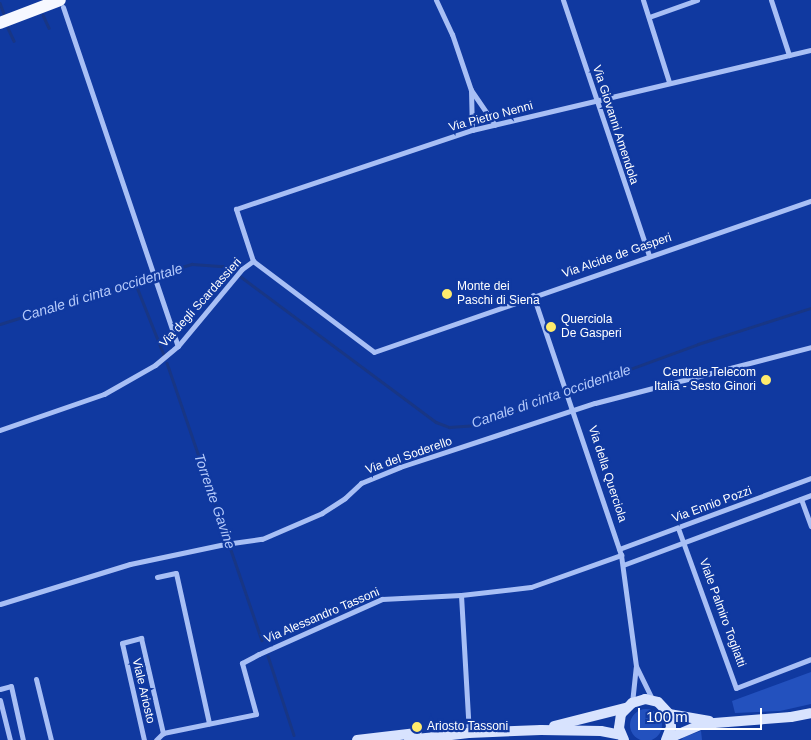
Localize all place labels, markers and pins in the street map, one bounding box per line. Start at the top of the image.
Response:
place label: Monte dei Paschi di Siena [457,280,540,308]
marker: Monte dei Paschi di Siena [441,288,453,300]
place label: Querciola De Gasperi [561,313,622,341]
marker: Querciola De Gasperi [545,321,557,333]
place label: Centrale Telecom Italia - Sesto Ginori [654,366,756,394]
marker: Centrale Telecom Italia - Sesto Ginori [760,374,772,386]
place label: Ariosto Tassoni [427,720,508,734]
marker: Ariosto Tassoni [411,721,423,733]

